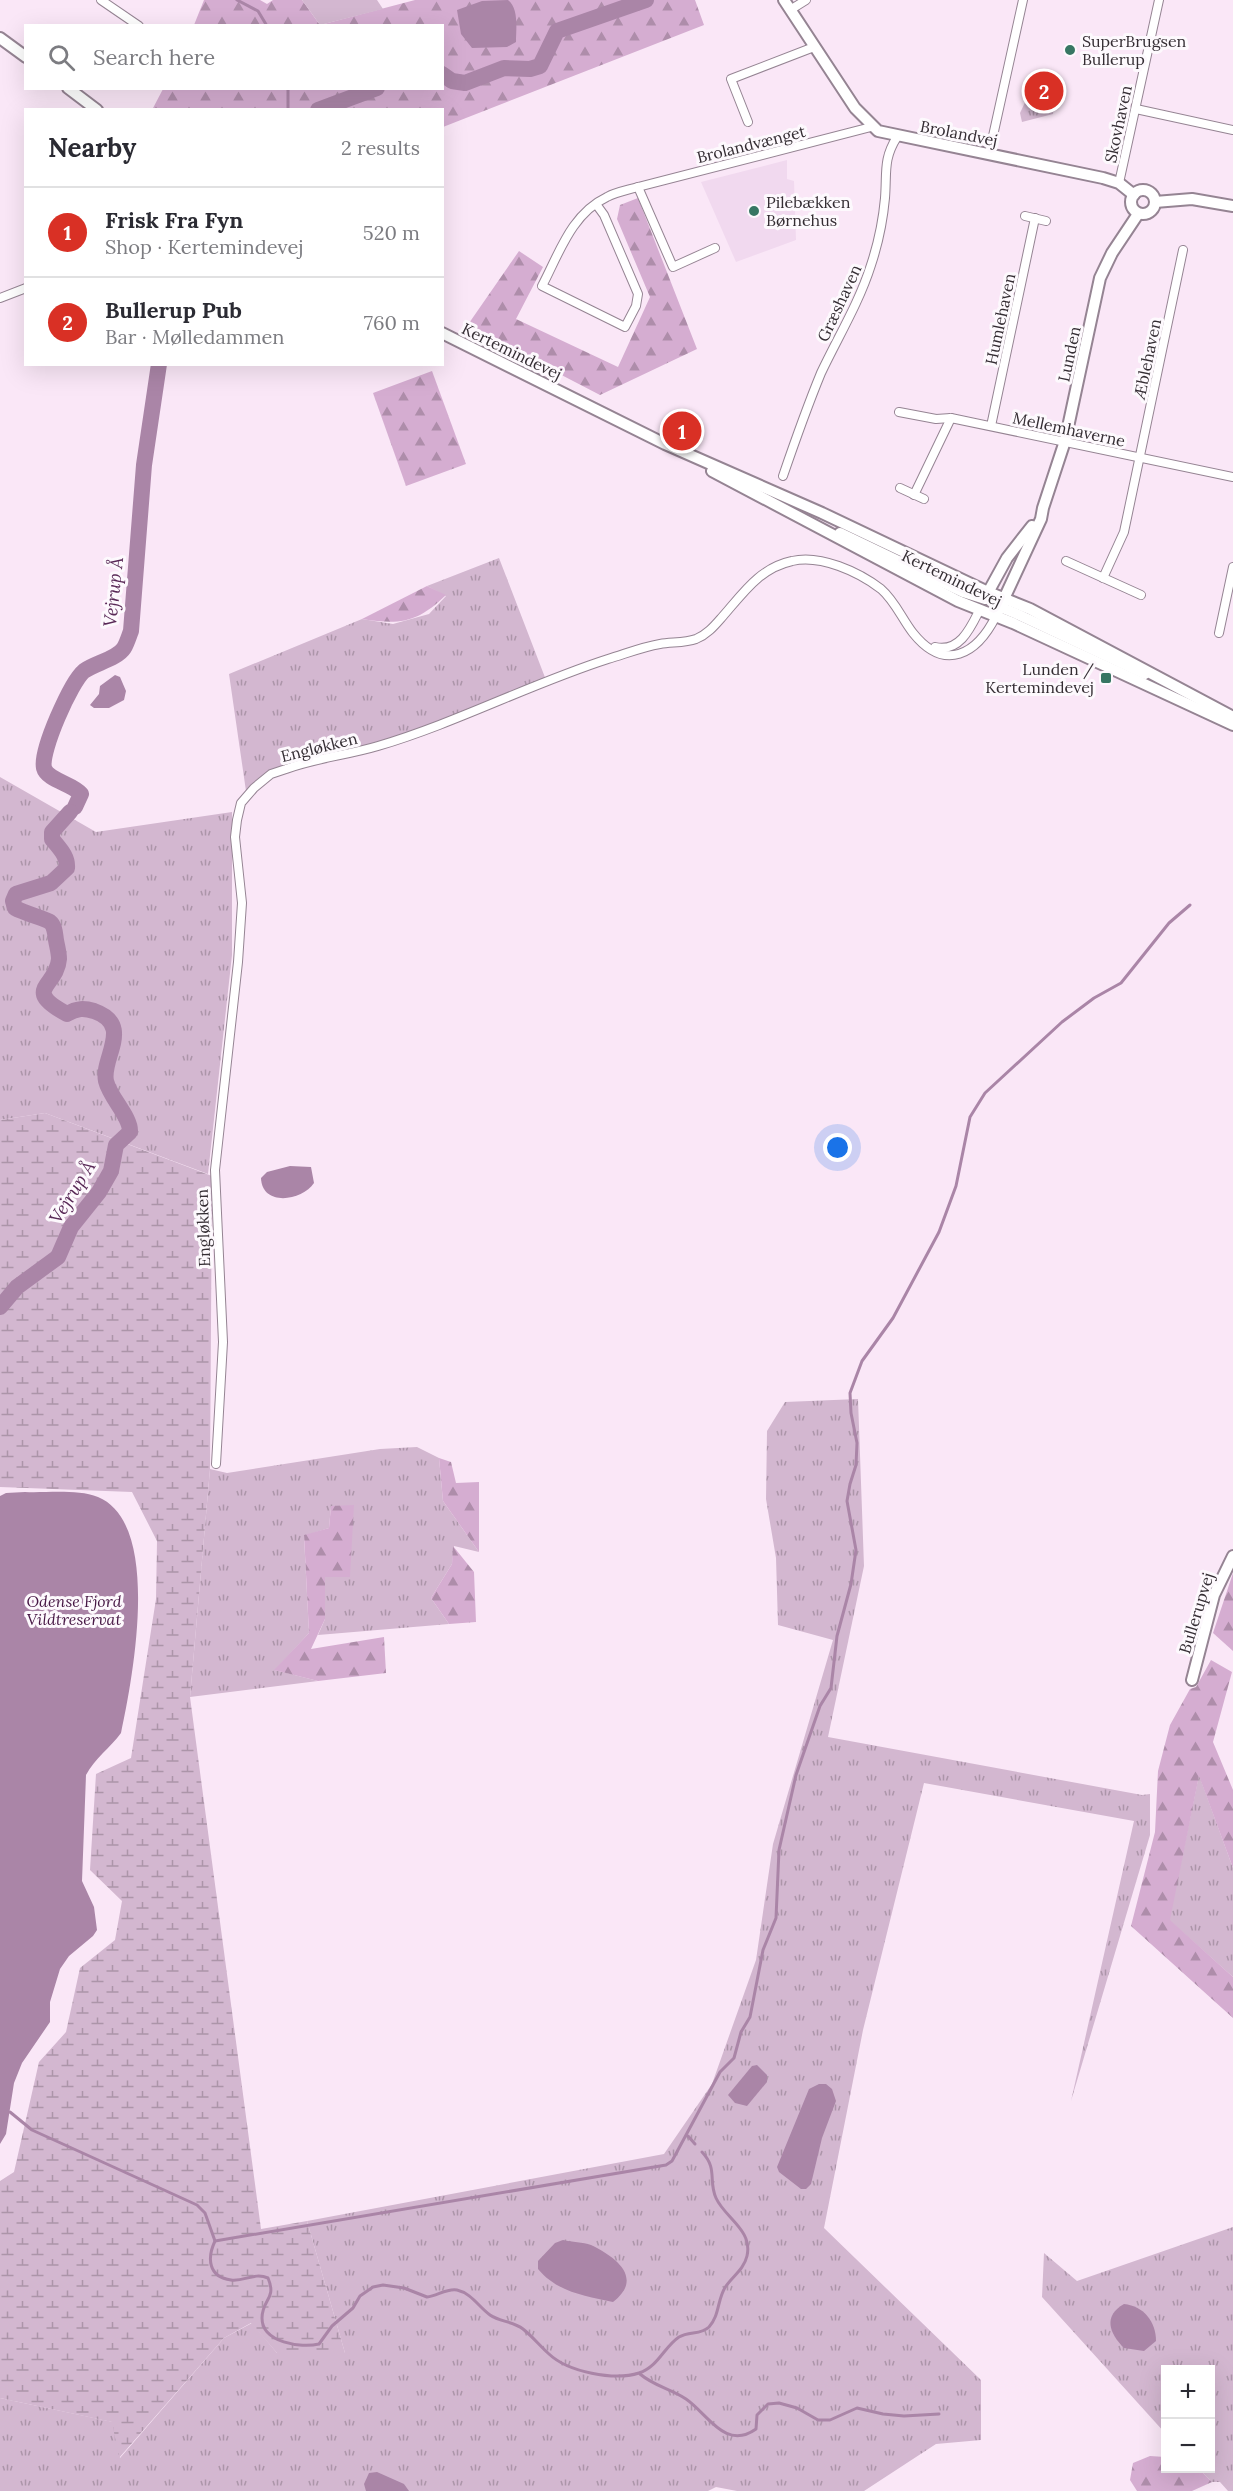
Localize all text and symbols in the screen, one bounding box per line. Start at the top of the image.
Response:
search box [24,24,444,90]
place label: SuperBrugsen Bullerup [1082,31,1187,69]
icon: search [45,41,78,74]
text: Search here [93,43,215,71]
marker: SuperBrugsen Bullerup [1063,43,1077,57]
pin: 2 [1024,68,1064,113]
street label: Skovhaven [1100,83,1136,165]
street label: Brolandvej [918,116,1000,150]
street label: Brolandvænget [695,121,808,167]
text: Nearby [48,131,136,164]
text: 2 results [341,135,420,160]
place label: Pilebækken Børnehus [766,192,851,230]
marker: Pilebækken Børnehus [747,204,761,218]
text: Frisk Fra Fyn [105,206,243,234]
text: 1 [63,220,72,245]
text: 520 m [363,220,420,245]
text: Shop · Kertemindevej [105,234,303,259]
street label: Græshaven [812,261,866,345]
street label: Humlehaven [981,271,1020,367]
text: Bullerup Pub [105,296,242,324]
text: 2 [62,310,73,335]
text: 760 m [364,310,420,335]
street label: Æblehaven [1129,317,1165,402]
street label: Kertemindevej [459,318,565,384]
text: Bar · Mølledammen [105,324,285,349]
street label: Lunden [1053,324,1085,384]
street label: Mellemhaverne [1011,407,1127,451]
pin: 1 [662,408,702,454]
street label: Kertemindevej [899,545,1005,611]
water label: Vejrup Å [98,555,128,628]
place label: Lunden / Kertemindevej [985,659,1094,697]
marker: Lunden / Kertemindevej [1099,671,1113,685]
street label: Engløkken [279,728,360,766]
your location [823,1133,852,1162]
water label: Vejrup Å [44,1156,101,1228]
street label: Engløkken [192,1188,214,1267]
street label: Bullerupvej [1174,1570,1218,1656]
park label: Odense Fjord Vildtreservat [26,1591,122,1629]
map controls [1161,2365,1215,2473]
button: + [1161,2365,1215,2419]
button: − [1161,2419,1215,2473]

